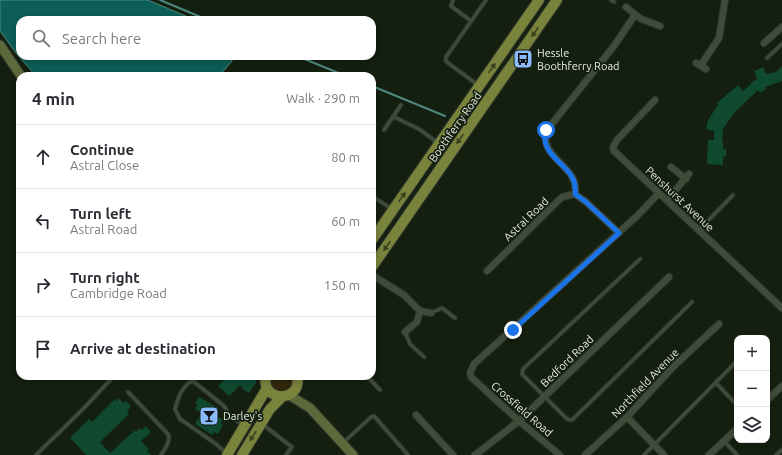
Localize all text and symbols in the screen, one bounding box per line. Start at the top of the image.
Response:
search box [16,16,376,60]
icon: search [30,27,52,49]
one-way arrow [531,27,539,37]
text: Search here [62,30,141,47]
place label: Hessle Boothferry Road [537,47,619,72]
bus stop icon: Hessle Boothferry Road [512,48,534,70]
one-way arrow [488,62,496,73]
text: 4 min [32,89,75,108]
street label: Boothferry Road [426,90,484,164]
text: Walk · 290 m [286,91,360,105]
route start [537,121,555,139]
one-way arrow [456,133,464,144]
text: Continue [70,141,134,158]
icon: ahead [32,146,54,168]
text: 80 m [331,150,360,164]
text: Astral Close [70,158,139,172]
street label: Penshurst Avenue [643,164,717,234]
one-way arrow [398,192,406,202]
street label: Astral Road [501,195,551,243]
text: Turn left [70,205,131,222]
icon: left [32,210,54,232]
text: 60 m [331,214,360,228]
text: Astral Road [70,222,137,236]
one-way arrow [383,241,391,251]
text: Turn right [70,269,140,286]
icon: right [32,274,54,296]
text: 150 m [324,278,360,292]
text: Cambridge Road [70,286,167,300]
route end [504,321,522,339]
street label: Bedford Road [538,333,596,389]
map controls [734,335,770,443]
button: + [734,335,770,371]
icon: arrive [32,338,54,360]
text: Arrive at destination [70,340,216,357]
street label: Northfield Avenue [609,346,681,420]
button: − [734,371,770,407]
street label: Crossfield Road [489,379,555,439]
bar icon: Darley's [198,405,220,427]
button: layers [734,407,770,443]
place label: Darley's [223,410,262,422]
one-way arrow [249,430,256,442]

